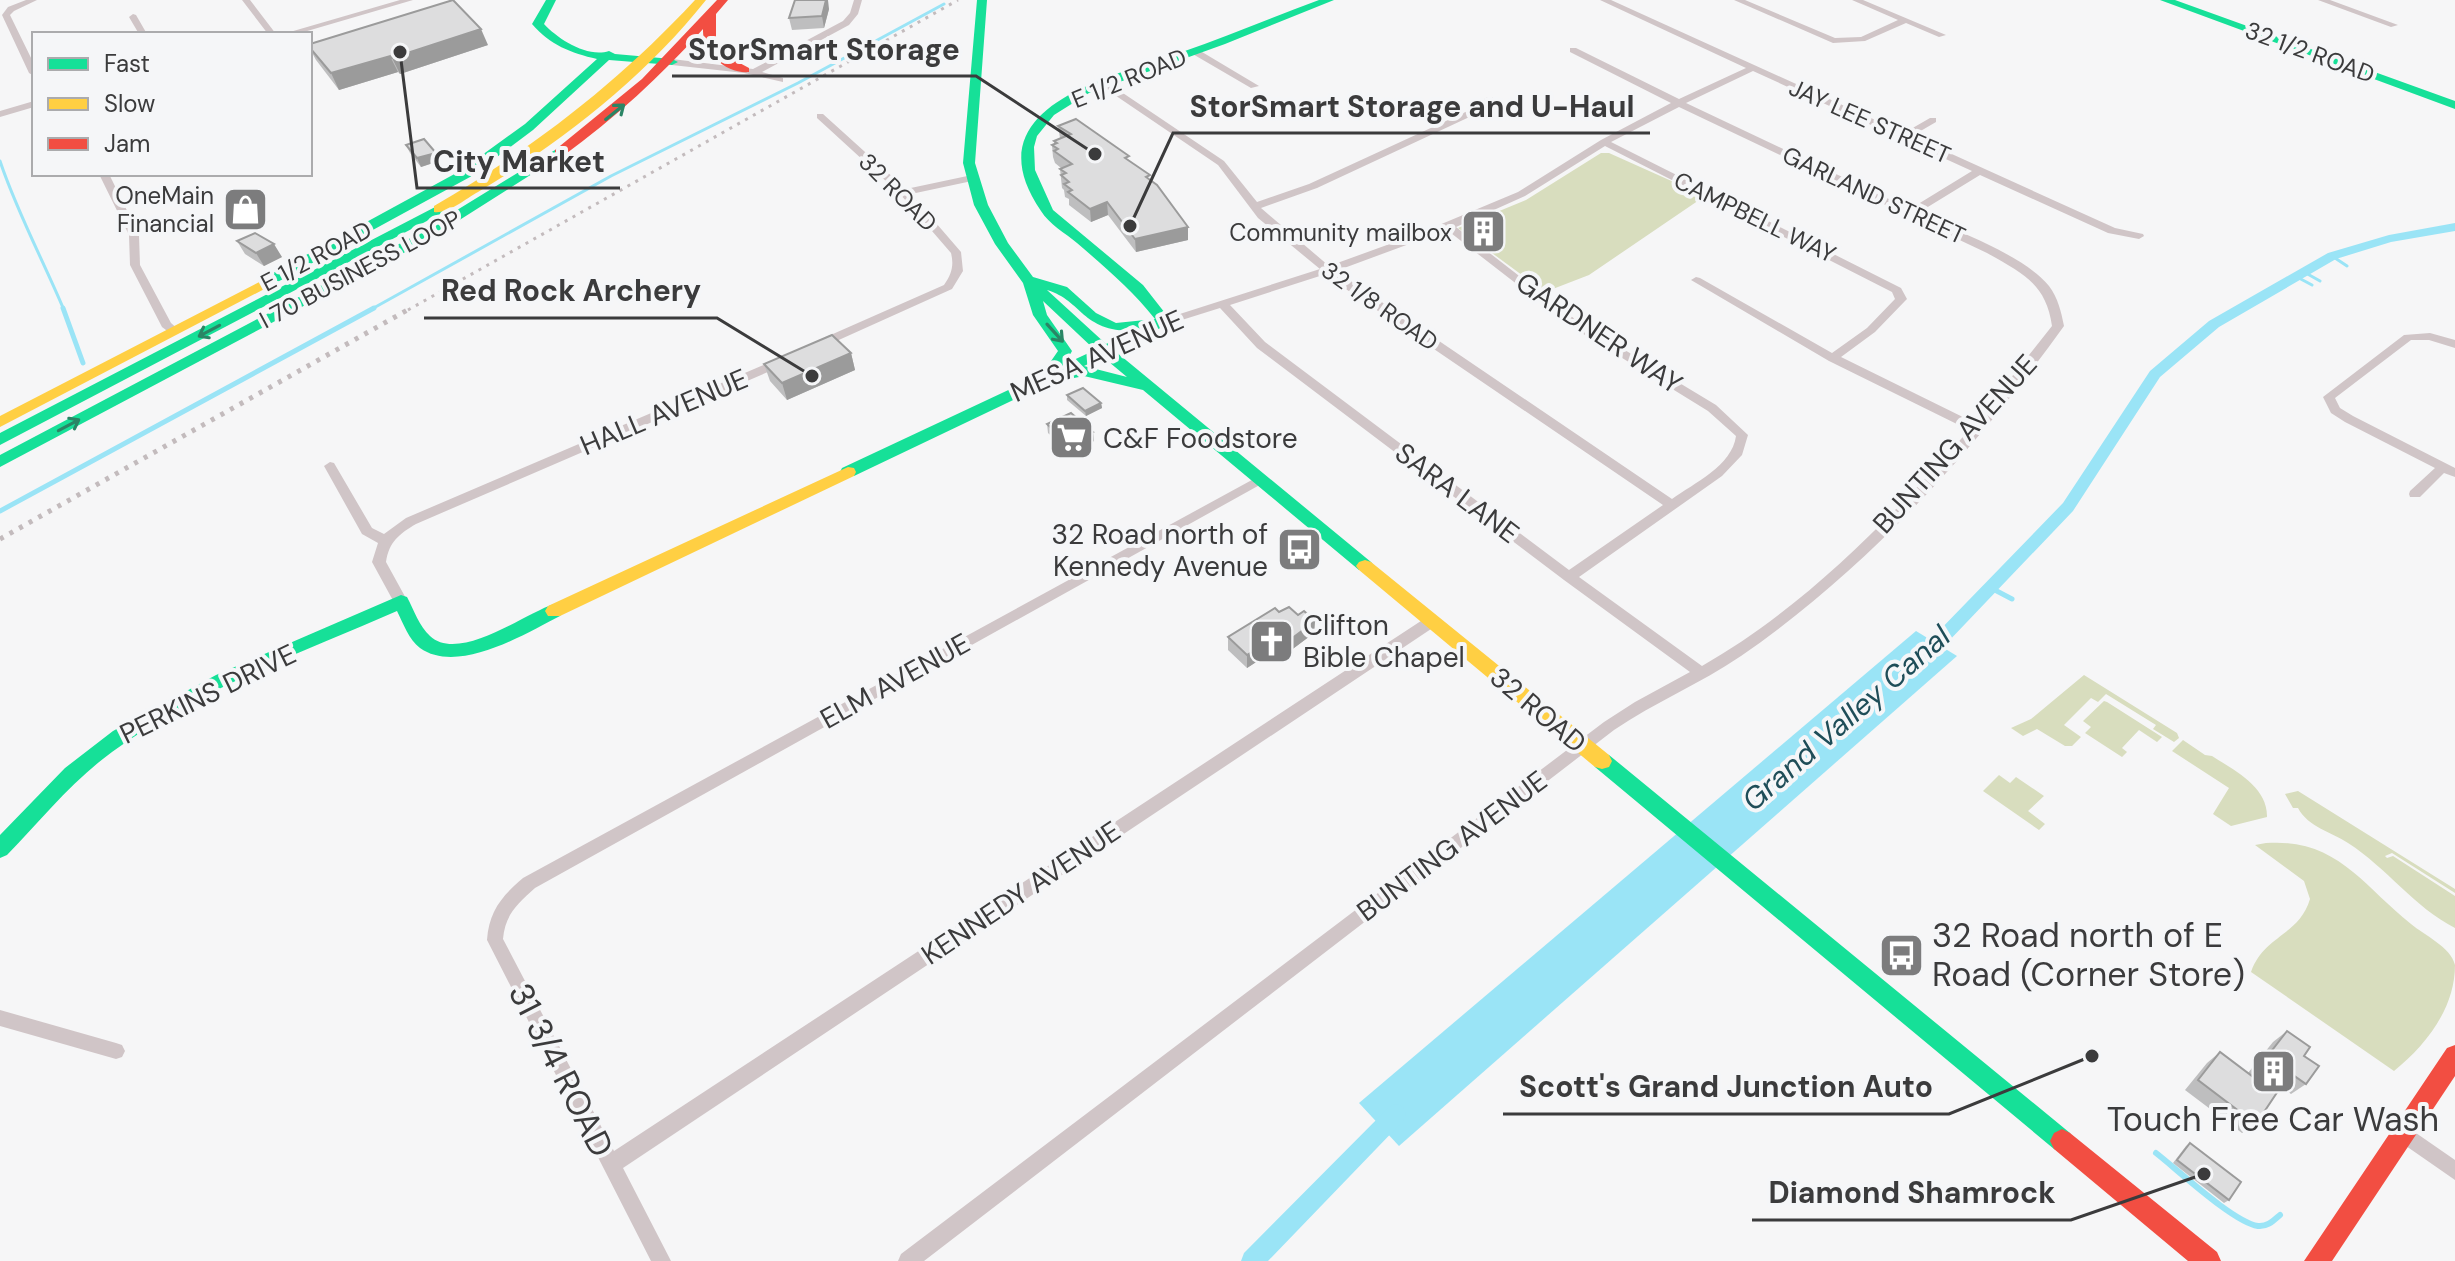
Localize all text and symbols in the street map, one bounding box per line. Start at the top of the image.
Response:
street label: 32 1/2 ROAD [2241,14,2379,90]
callout: StorSmart Storage [672,22,976,76]
text: StorSmart Storage [688,30,960,69]
legend [32,32,312,176]
street label: E 1/2 ROAD [1067,41,1191,115]
text: Fast [104,48,150,79]
street label: JAY LEE STREET [1784,72,1956,170]
callout: StorSmart Storage and U-Haul [1173,79,1650,133]
text: StorSmart Storage and U-Haul [1190,87,1634,126]
text: Slow [104,88,155,119]
one-way arrow [604,103,625,121]
text: Jam [104,128,150,159]
callout: City Market [417,134,620,188]
street label: GARLAND STREET [1778,139,1970,251]
text: City Market [433,142,605,181]
street label: 32 ROAD [852,146,944,238]
street label: CAMPBELL WAY [1669,164,1841,270]
place label: OneMain Financial [115,180,214,239]
shop icon: OneMain Financial [221,185,269,233]
street label: I 70 BUSINESS LOOP [254,203,466,335]
building icon: Community mailbox [1459,208,1507,256]
street label: E 1/2 ROAD [255,214,377,298]
place label: Community mailbox [1229,217,1452,248]
street label: 32 1/8 ROAD [1316,254,1444,358]
callout: Red Rock Archery [424,264,717,318]
street label: GARDNER WAY [1509,264,1689,402]
text: Red Rock Archery [441,271,701,310]
street label: MESA AVENUE [1005,301,1189,411]
one-way arrow [1046,322,1064,342]
one-way arrow [198,323,222,339]
street label: BUNTING AVENUE [1865,347,2045,541]
street label: HALL AVENUE [575,360,753,464]
supermarket icon: C&F Foodstore [1048,414,1096,462]
one-way arrow [56,417,80,433]
place label: C&F Foodstore [1103,420,1298,457]
street label: SARA LANE [1388,434,1526,552]
place label: 32 Road north of Kennedy Avenue [1052,516,1268,585]
bus stop icon: 32 Road north of Kennedy Avenue [1275,526,1323,574]
place label: Clifton Bible Chapel [1303,607,1465,676]
water label: Grand Valley Canal [1734,616,1959,819]
church icon: Clifton Bible Chapel [1248,617,1296,665]
street label: ELM AVENUE [814,625,976,737]
street label: PERKINS DRIVE [114,635,302,753]
street label: 32 ROAD [1482,659,1594,761]
street label: BUNTING AVENUE [1350,762,1554,930]
street label: KENNEDY AVENUE [914,813,1128,973]
place label: 32 Road north of E Road (Corner Store) [1932,913,2245,997]
bus stop icon: 32 Road north of E Road (Corner Store) [1877,931,1925,979]
street label: 31 3/4 ROAD [498,976,624,1164]
building icon: Touch Free Car Wash [2249,1047,2297,1095]
callout: Scott's Grand Junction Auto [1503,1060,1949,1114]
text: Scott's Grand Junction Auto [1519,1067,1933,1106]
place label: Touch Free Car Wash [2107,1097,2439,1142]
callout: Diamond Shamrock [1752,1166,2071,1220]
text: Diamond Shamrock [1768,1173,2056,1212]

